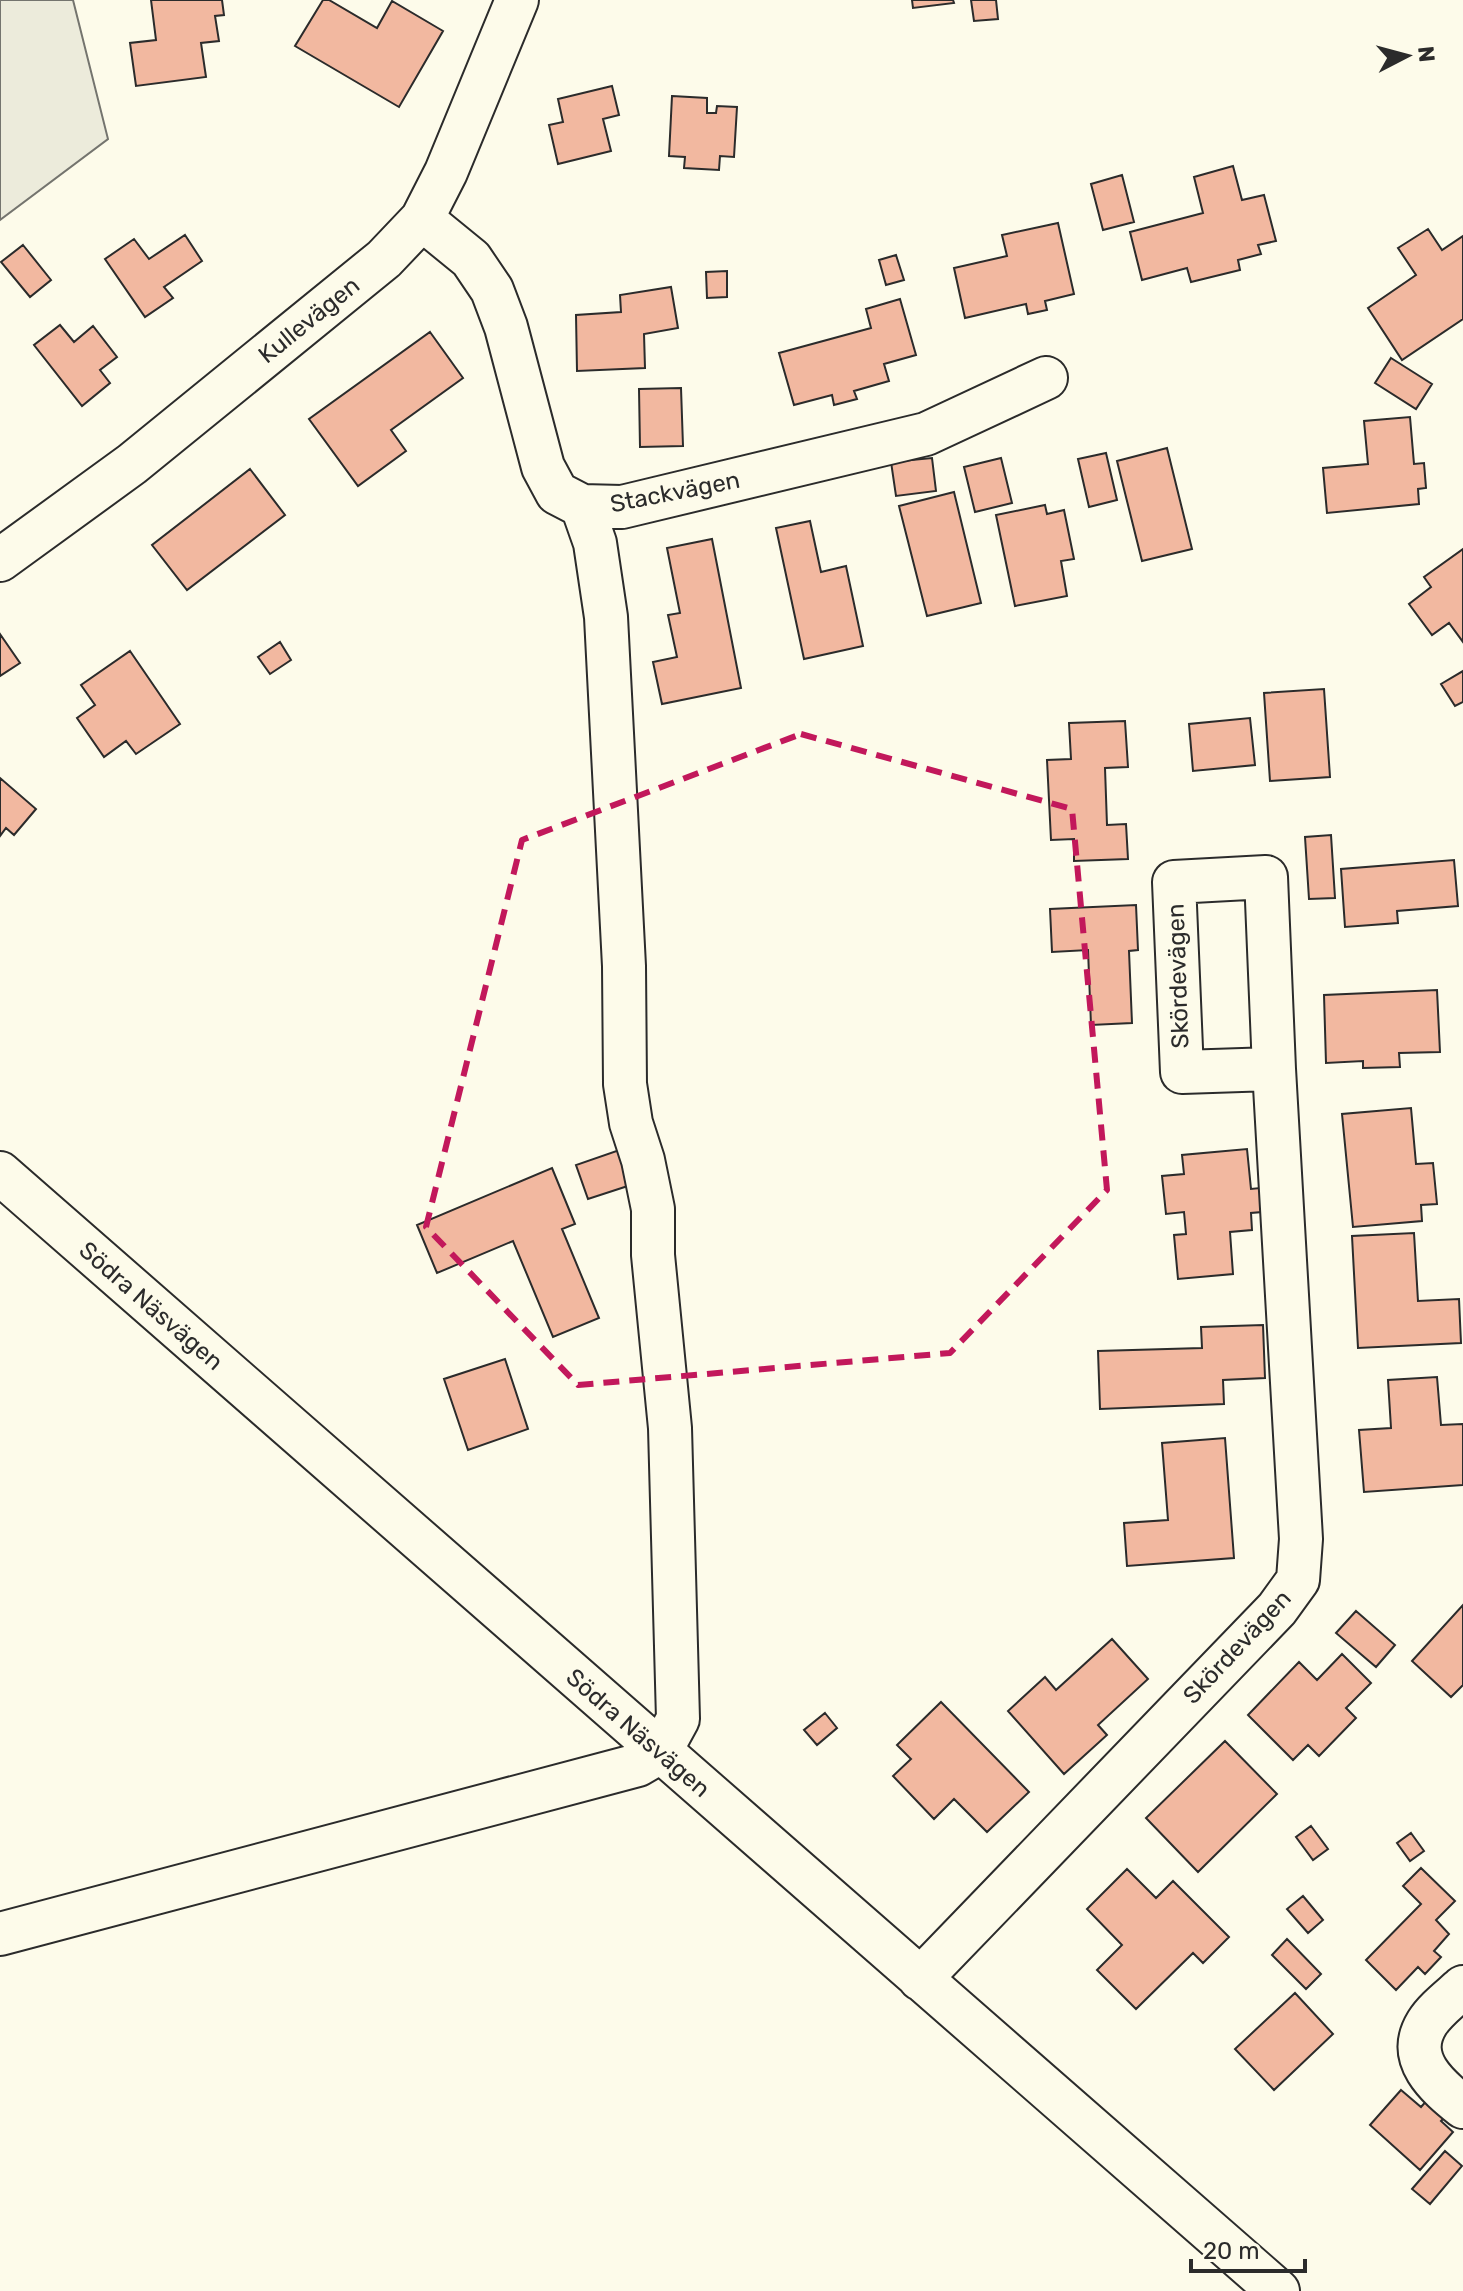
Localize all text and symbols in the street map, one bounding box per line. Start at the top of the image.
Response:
north arrow [1367,16,1447,96]
text: N [1412,45,1441,63]
street label: Kullevägen [253,271,365,369]
street label: Stackvägen [608,466,742,518]
street label: Skördevägen [1161,903,1195,1049]
street label: Södra Näsvägen [73,1236,229,1376]
street label: Skördevägen [1177,1584,1297,1710]
street label: Södra Näsvägen [560,1663,716,1803]
scale bar [1191,2223,1305,2273]
text: 20 m [1203,2237,1260,2265]

